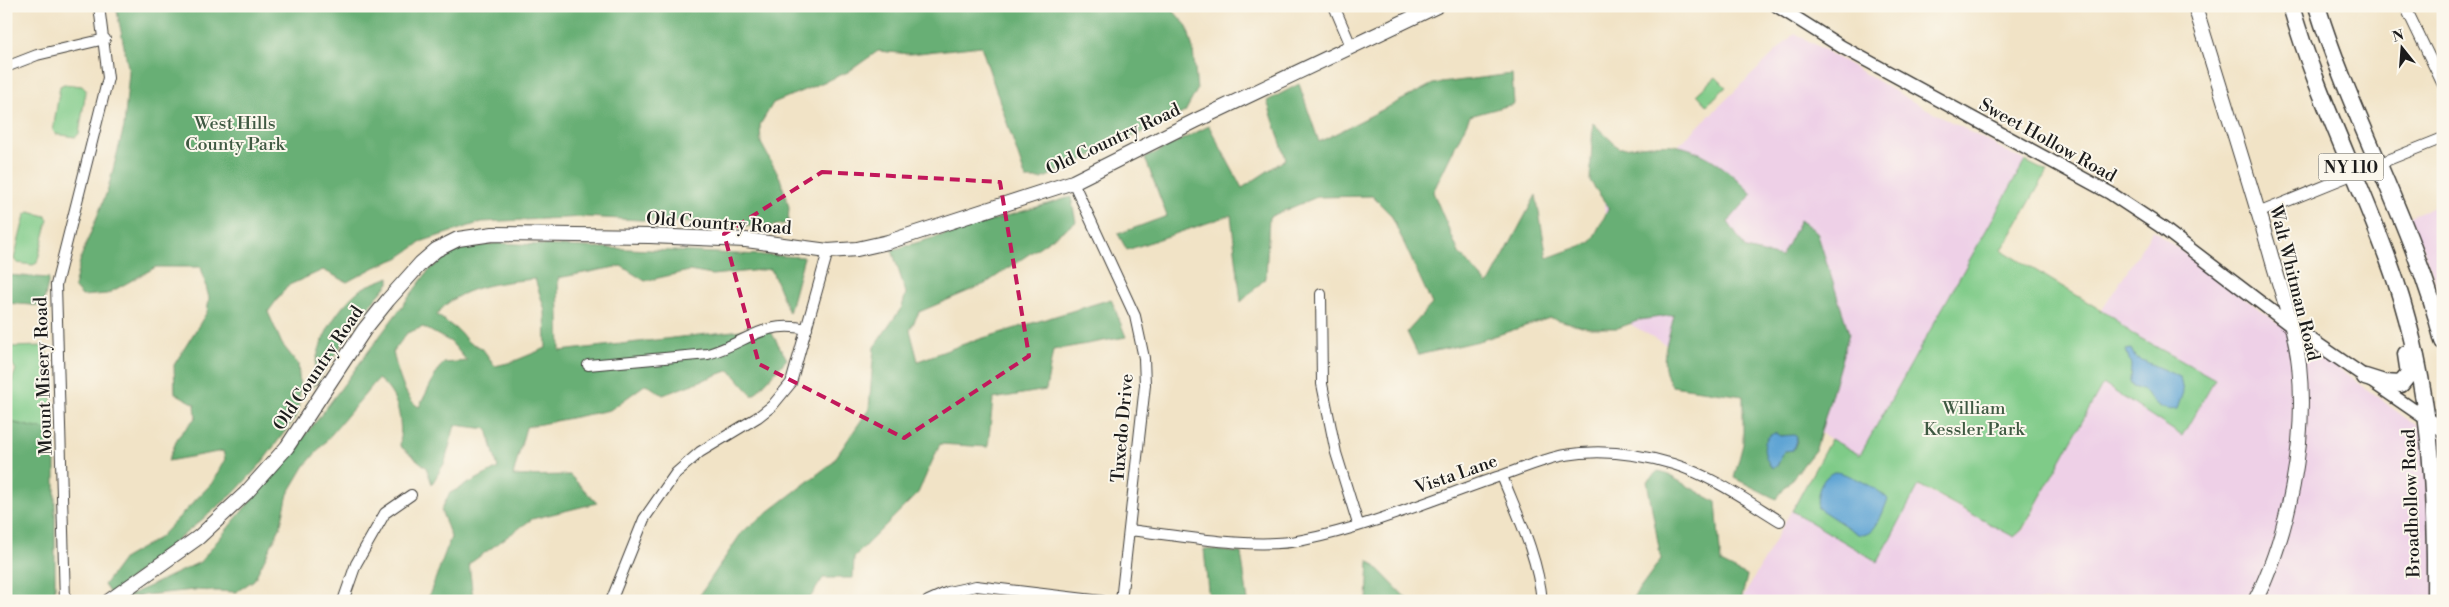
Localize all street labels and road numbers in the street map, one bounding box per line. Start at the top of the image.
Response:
street label: Sweet Hollow Road [1975,93,2121,188]
street label: Old Country Road [1042,98,1185,181]
road number: NY 110 [2318,154,2384,180]
street label: Walt Whitman Road [2264,202,2325,364]
street label: Old Country Road [645,207,793,240]
street label: Mount Misery Road [29,296,58,456]
street label: Old Country Road [268,301,369,435]
street label: Tuxedo Drive [1106,373,1139,483]
street label: Broadhollow Road [2397,427,2426,579]
street label: Vista Lane [1411,450,1501,500]

